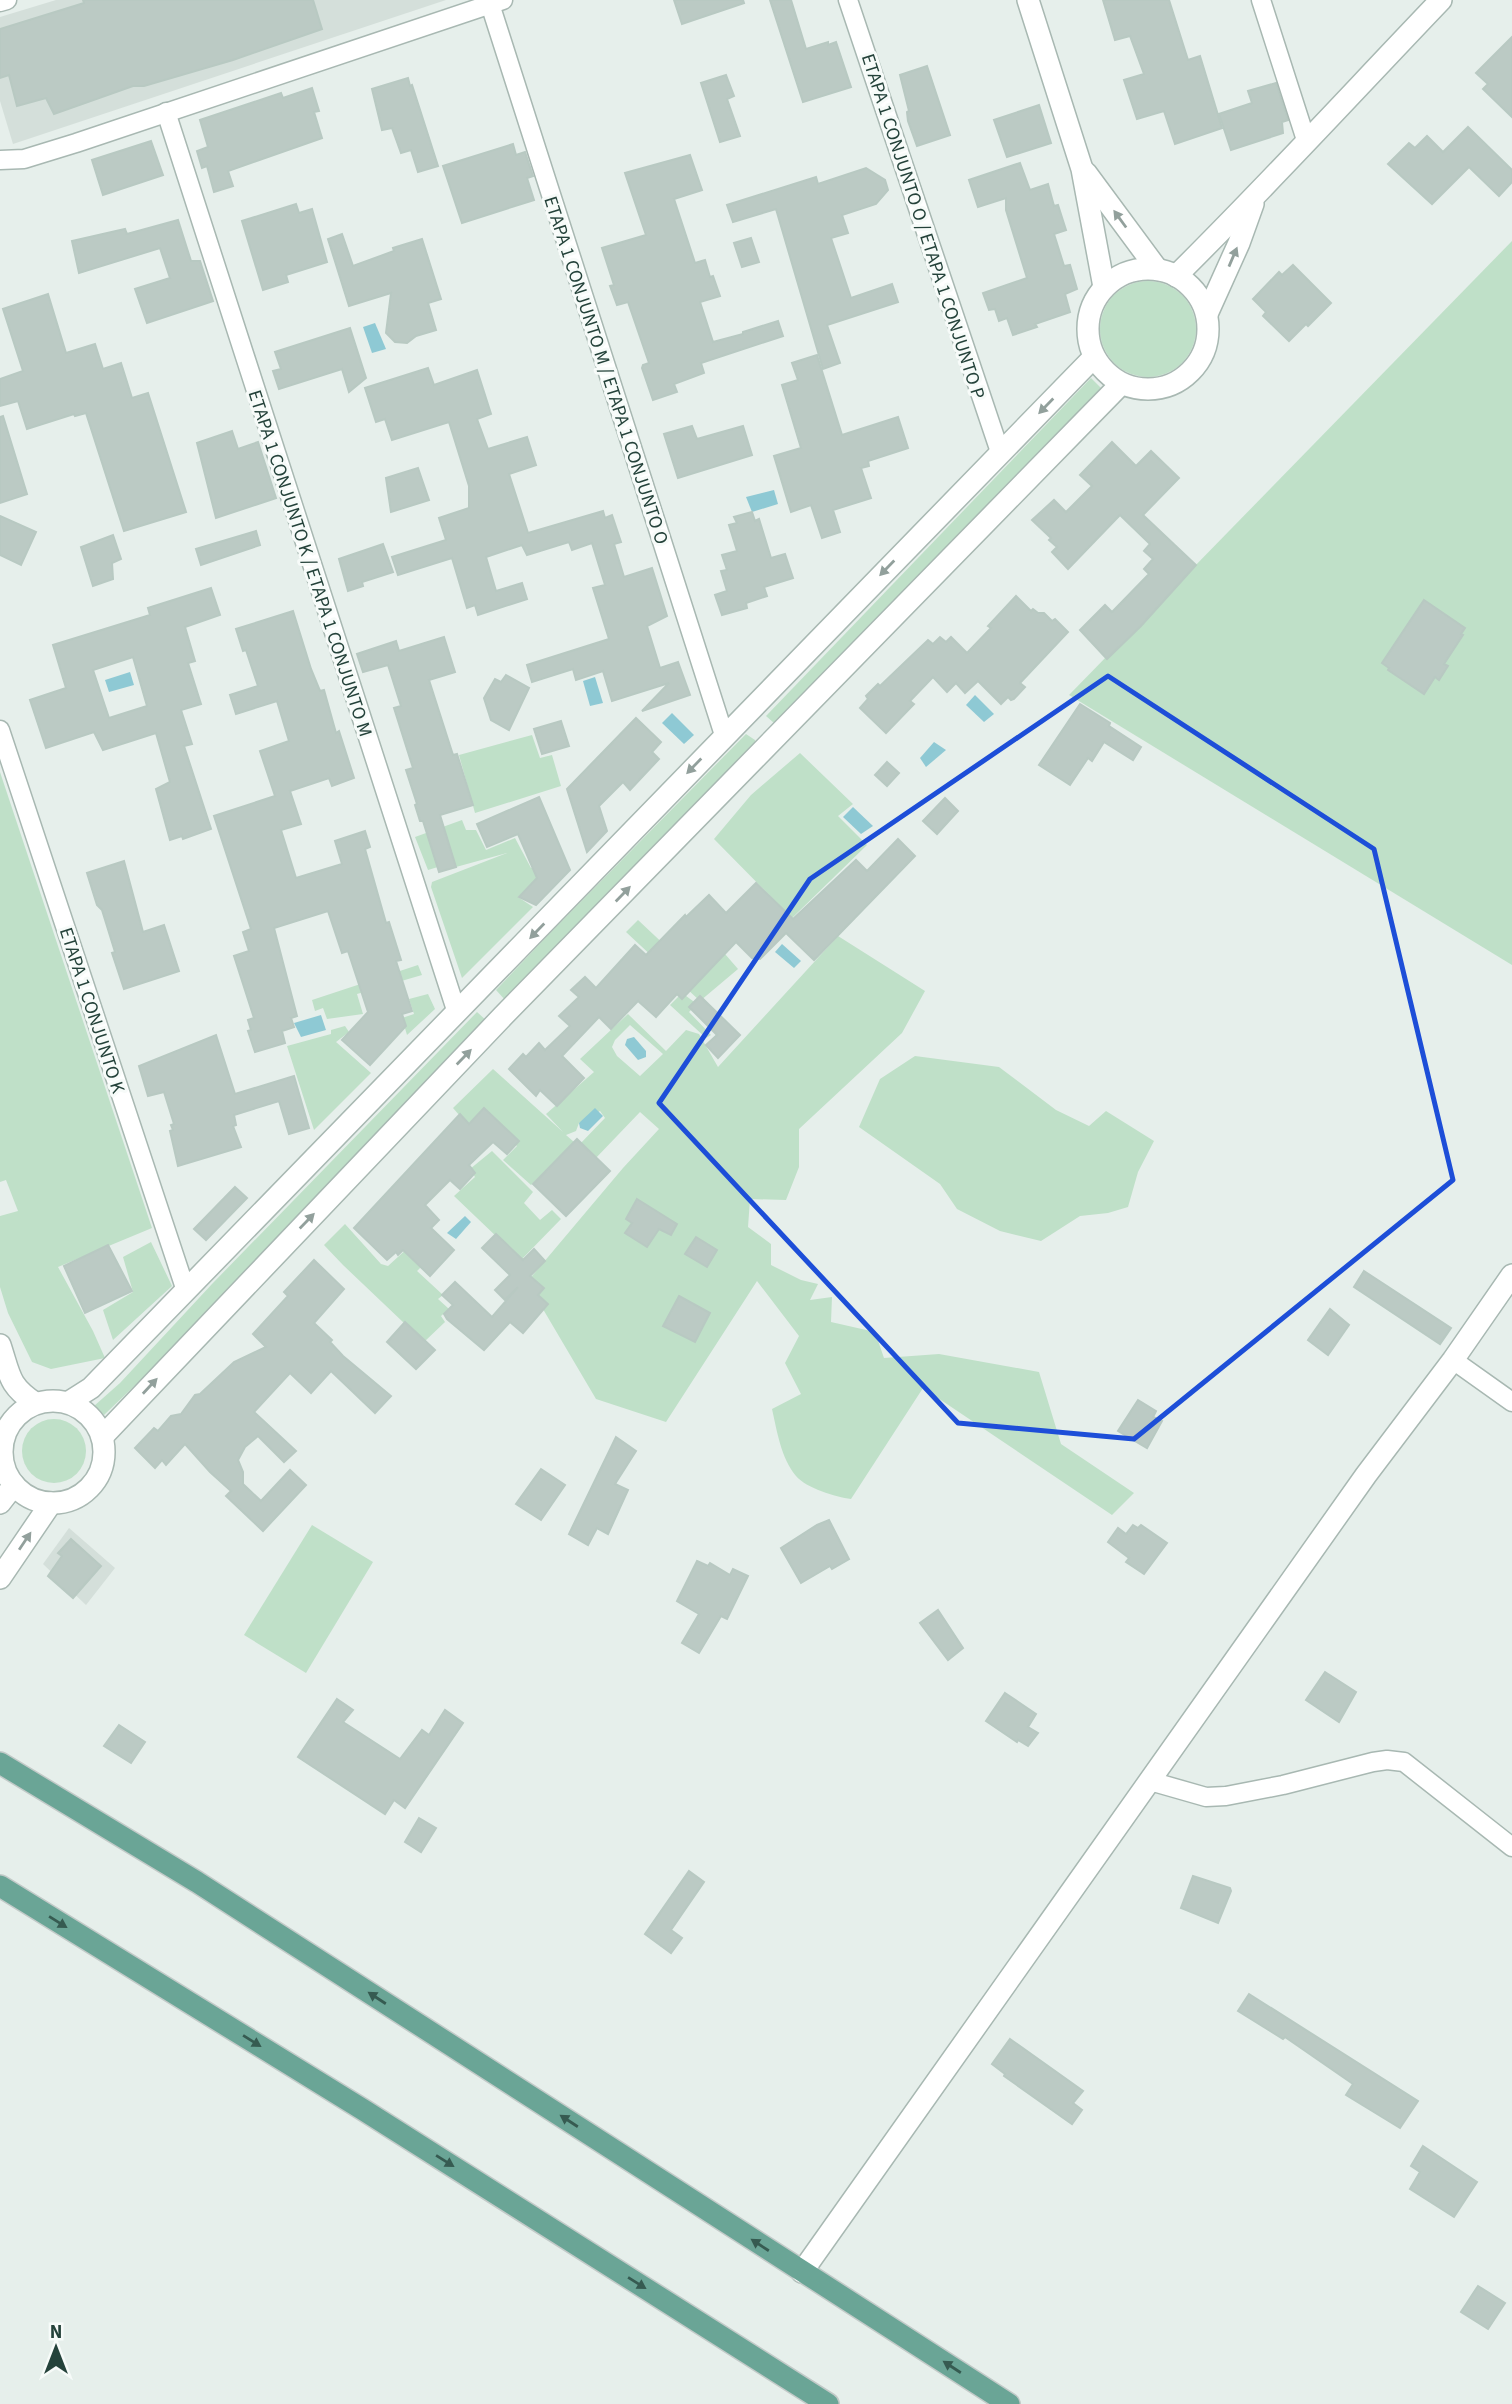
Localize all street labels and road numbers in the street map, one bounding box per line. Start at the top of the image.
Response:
street label: ETAPA 1 CONJUNTO O / ETAPA 1 CONJUNTO P [854,50,991,403]
street label: ETAPA 1 CONJUNTO M / ETAPA 1 CONJUNTO O [536,193,675,548]
street label: ETAPA 1 CONJUNTO K / ETAPA 1 CONJUNTO M [241,387,379,740]
street label: ETAPA 1 CONJUNTO K [52,924,131,1097]

